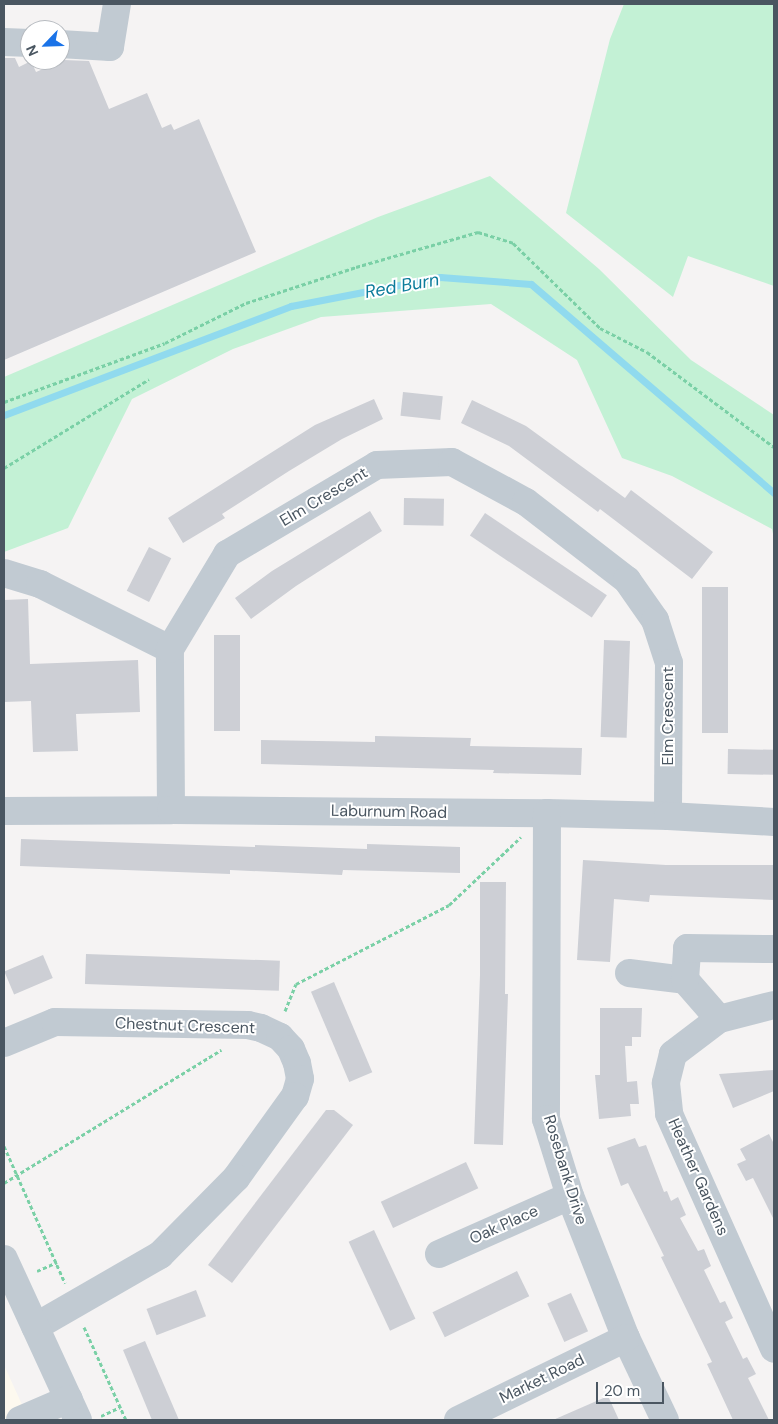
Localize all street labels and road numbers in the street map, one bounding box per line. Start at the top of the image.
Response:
street label: Elm Crescent [277,463,371,531]
street label: Elm Crescent [658,666,678,766]
street label: Laburnum Road [331,801,447,823]
street label: Chestnut Crescent [114,1014,256,1038]
street label: Rosebank Drive [539,1113,591,1227]
street label: Heather Gardens [664,1116,732,1238]
street label: Oak Place [467,1201,541,1249]
street label: Market Road [496,1350,588,1408]

